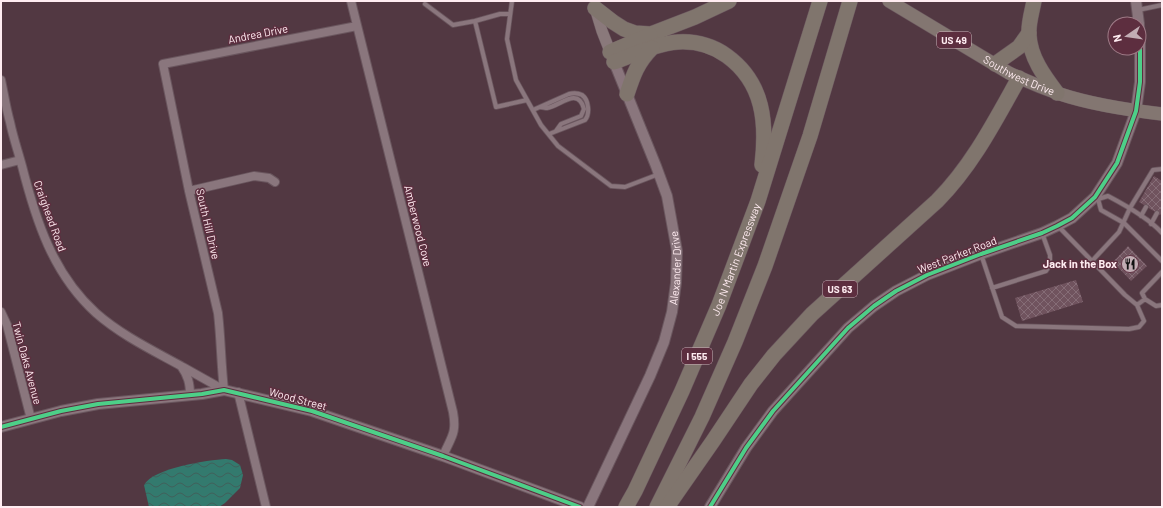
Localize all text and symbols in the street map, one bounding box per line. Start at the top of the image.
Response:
north arrow [1107,16,1147,56]
street label: Andrea Drive [227,21,289,46]
road number: US 49 [937,32,971,48]
text: N [1110,33,1124,43]
street label: Southwest Drive [981,52,1057,98]
street label: Craighead Road [32,178,69,253]
street label: Amberwood Cove [402,184,435,268]
street label: South Hill Drive [194,187,223,261]
street label: Joe N Martin Expressway [708,201,763,317]
street label: Alexander Drive [666,230,683,306]
street label: West Parker Road [915,233,998,276]
restaurant icon: Jack in the Box [1120,254,1140,274]
place label: Jack in the Box [1043,257,1117,270]
road number: US 63 [823,281,857,297]
street label: Twin Oaks Avenue [10,320,45,406]
road number: I 555 [682,348,712,364]
street label: Wood Street [268,385,328,412]

